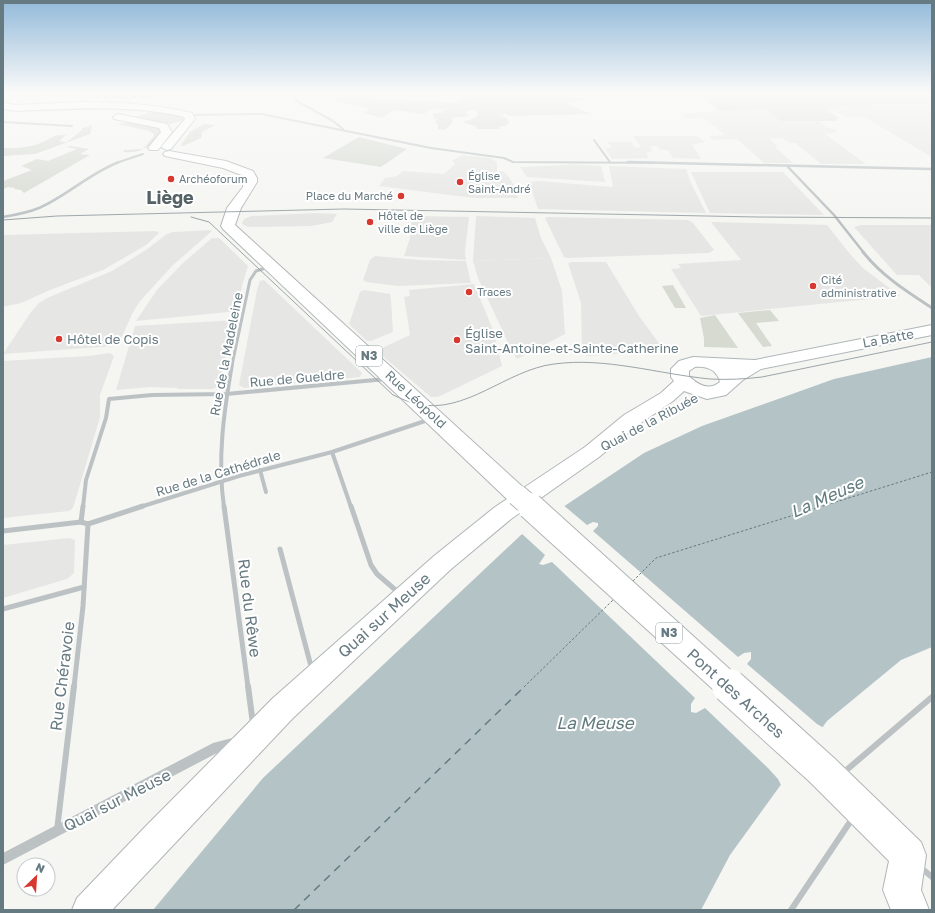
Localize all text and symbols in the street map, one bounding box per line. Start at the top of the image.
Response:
place label: Église Saint-André [468,169,531,195]
place label: Archéoforum [179,172,247,185]
marker: Archéoforum [166,174,176,184]
marker: Église Saint-André [455,177,465,187]
district label: Liège [146,186,194,208]
place label: Place du Marché [306,189,393,202]
marker: Place du Marché [396,191,406,201]
place label: Hôtel de ville de Liège [378,209,448,235]
marker: Hôtel de ville de Liège [365,217,375,227]
place label: Cité administrative [821,273,897,299]
marker: Cité administrative [808,281,818,291]
place label: Traces [477,285,512,298]
marker: Traces [464,287,474,297]
street label: Rue de la Madeleine [206,291,246,417]
place label: Église Saint-Antoine-et-Sainte-Catherine [465,325,678,356]
street label: La Batte [861,325,915,351]
place label: Hôtel de Copis [67,331,159,347]
marker: Hôtel de Copis [54,334,64,344]
marker: Église Saint-Antoine-et-Sainte-Catherine [452,335,462,345]
road number: N3 [356,346,382,366]
street label: Rue de Gueldre [249,366,345,390]
street label: Rue Léopold [382,367,450,431]
street label: Quai de la Ribuée [597,389,701,455]
street label: Rue de la Cathédrale [154,446,282,500]
water label: La Meuse [787,471,867,522]
street label: Rue du Rêwe [234,558,266,658]
street label: Quai sur Meuse [334,568,434,662]
street label: Rue Chéravoie [45,620,79,732]
road number: N3 [656,623,682,643]
street label: Pont des Arches [683,644,789,742]
water label: La Meuse [556,712,635,733]
street label: Quai sur Meuse [60,764,174,836]
north arrow [16,857,56,897]
text: N [34,860,47,875]

